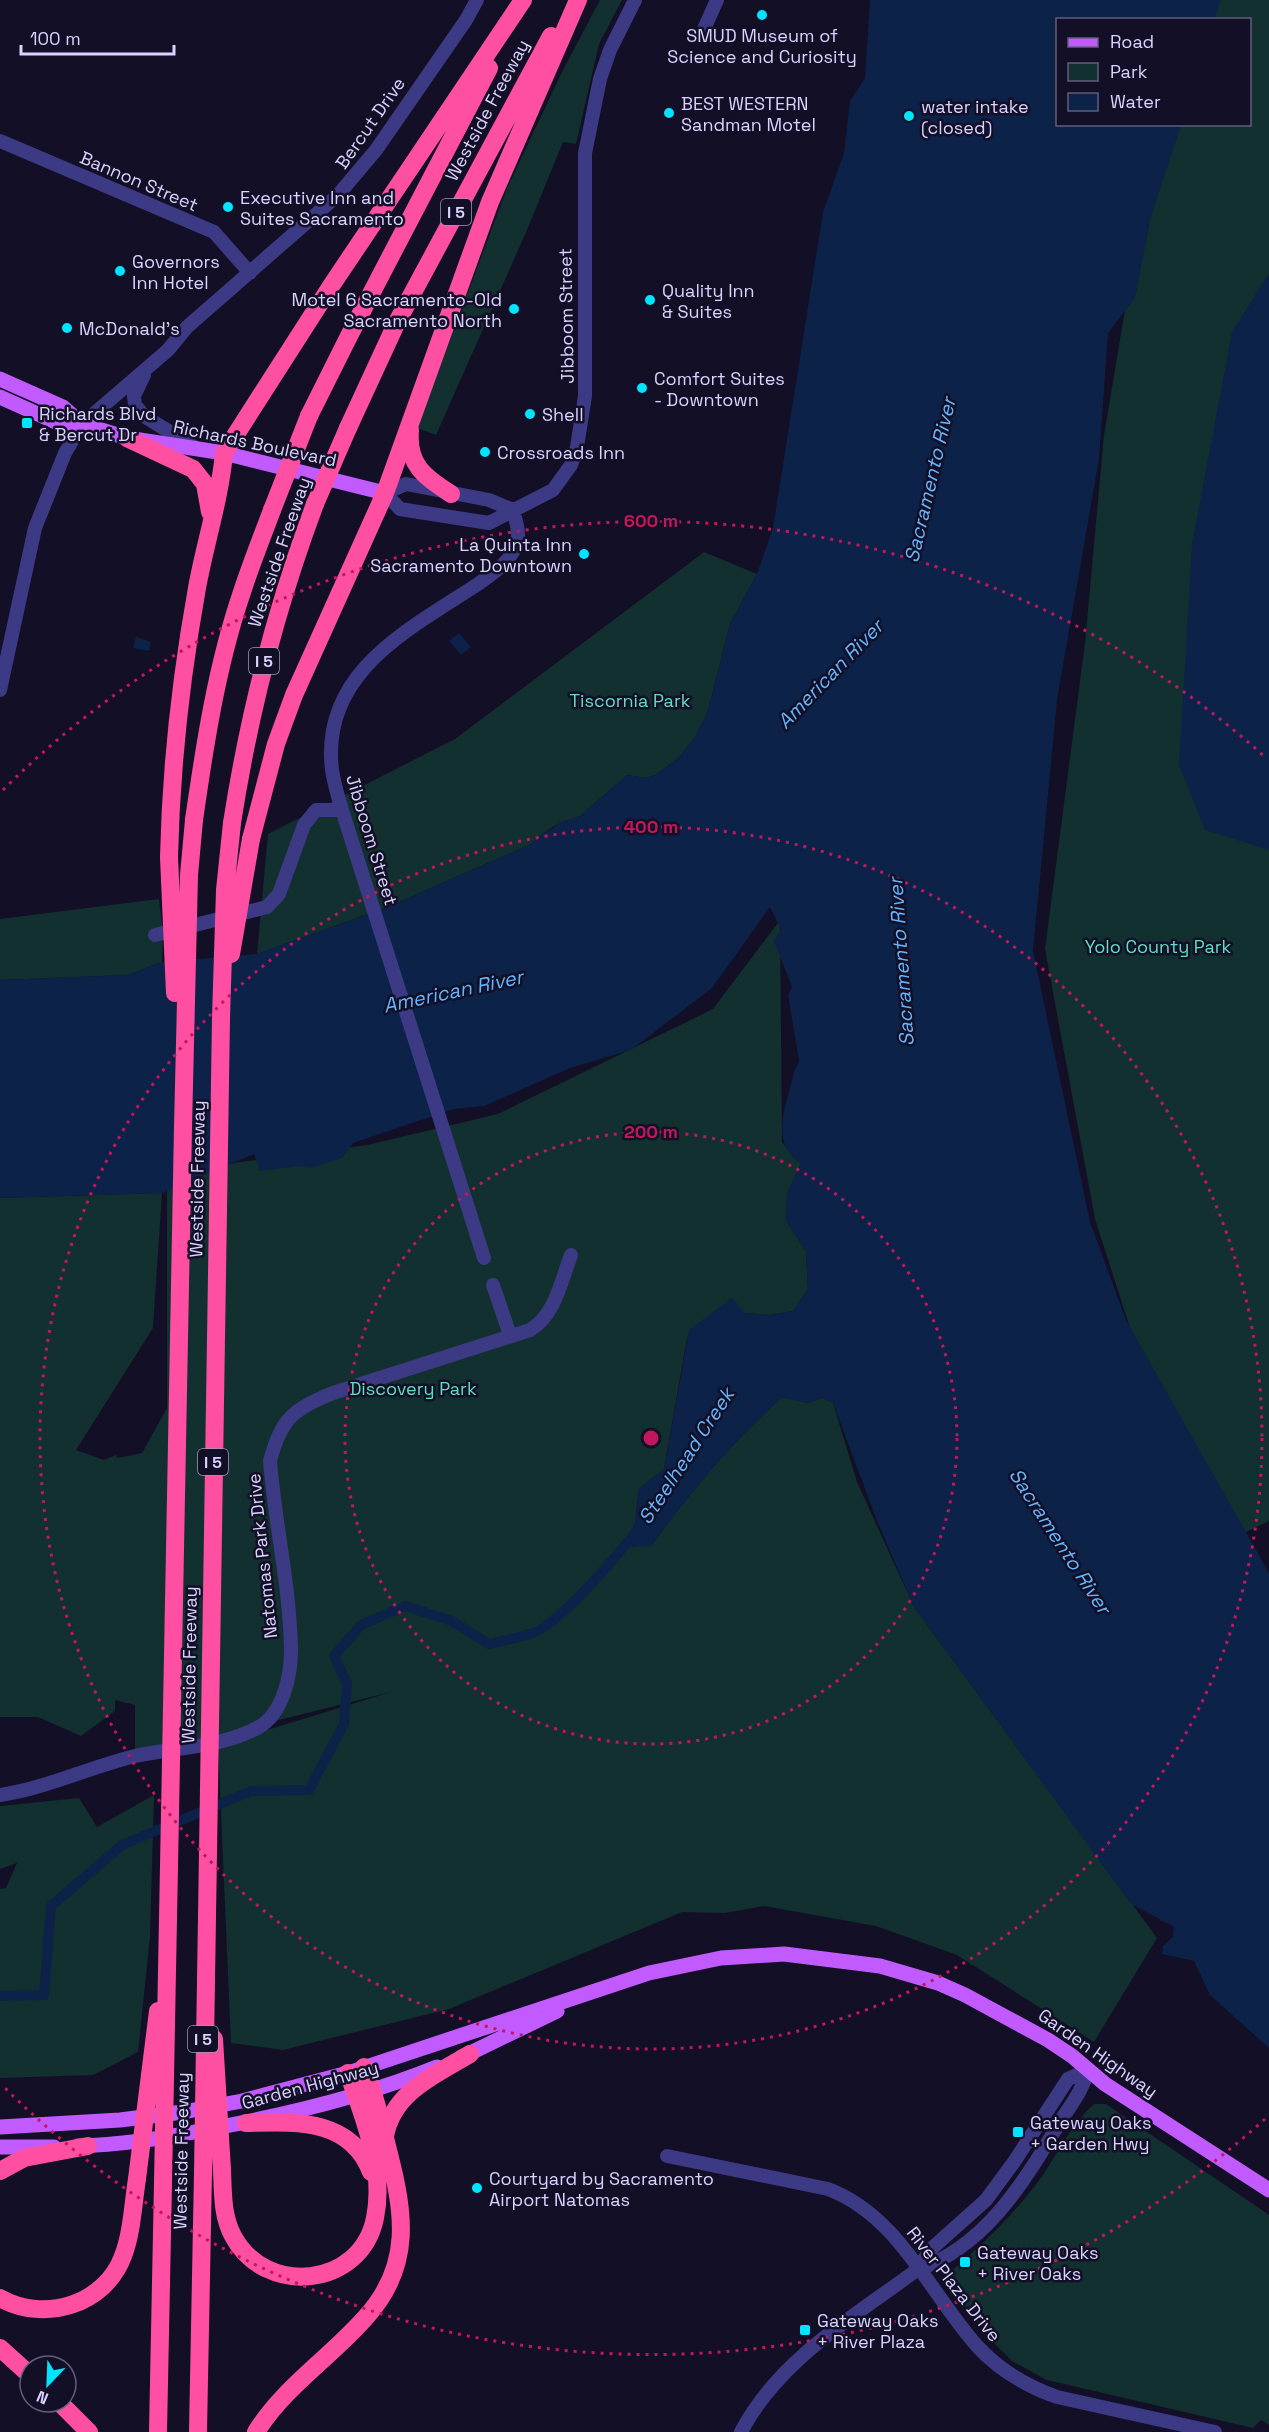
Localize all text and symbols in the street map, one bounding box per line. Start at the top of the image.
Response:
marker: SMUD Museum of Science and Curiosity [755,8,769,22]
scale bar [21,18,174,56]
legend [1056,18,1251,126]
place label: SMUD Museum of Science and Curiosity [667,24,857,68]
text: 100 m [30,27,81,50]
text: Road [1110,30,1154,53]
street label: Westside Freeway [440,35,534,185]
text: Park [1110,60,1148,83]
street label: Bercut Drive [330,73,410,173]
text: Water [1110,90,1161,113]
place label: BEST WESTERN Sandman Motel [681,92,816,136]
place label: water intake (closed) [921,95,1029,139]
marker: BEST WESTERN Sandman Motel [662,106,676,120]
marker: water intake (closed) [902,109,916,123]
street label: Bannon Street [76,146,202,216]
place label: Executive Inn and Suites Sacramento [240,186,404,230]
road number: I 5 [441,199,471,225]
marker: Executive Inn and Suites Sacramento [221,200,235,214]
street label: Jibboom Street [553,248,579,384]
place label: Governors Inn Hotel [132,250,220,294]
marker: Governors Inn Hotel [113,264,127,278]
place label: Quality Inn & Suites [662,279,755,323]
place label: Motel 6 Sacramento-Old Sacramento North [291,288,502,332]
marker: Quality Inn & Suites [643,293,657,307]
marker: Motel 6 Sacramento-Old Sacramento North [507,302,521,316]
place label: McDonald's [79,317,180,340]
marker: McDonald's [60,321,74,335]
place label: Comfort Suites - Downtown [654,367,785,411]
marker: Comfort Suites - Downtown [635,381,649,395]
water label: Sacramento River [898,392,962,565]
place label: Richards Blvd & Bercut Dr [39,402,156,446]
place label: Shell [542,403,584,426]
marker: Shell [523,407,537,421]
street label: Richards Boulevard [171,414,339,472]
marker: Richards Blvd & Bercut Dr [20,416,34,430]
place label: Crossroads Inn [497,441,625,464]
marker: Crossroads Inn [478,445,492,459]
street label: Westside Freeway [243,474,315,630]
text: 600 m [624,509,678,532]
place label: La Quinta Inn Sacramento Downtown [370,533,572,577]
marker: La Quinta Inn Sacramento Downtown [577,547,591,561]
water label: American River [771,612,890,734]
road number: I 5 [249,648,279,674]
park label: Tiscornia Park [570,689,691,712]
street label: Jibboom Street [341,772,403,908]
text: 400 m [624,815,678,838]
water label: Sacramento River [882,874,920,1047]
park label: Yolo County Park [1085,935,1232,958]
water label: American River [381,963,528,1019]
street label: Westside Freeway [184,1100,210,1258]
text: 200 m [624,1120,678,1143]
park label: Discovery Park [349,1377,477,1400]
water label: Steelhead Creek [632,1381,741,1529]
centre of rings [641,1428,661,1448]
road number: I 5 [198,1449,228,1475]
water label: Sacramento River [1003,1463,1118,1621]
street label: Natomas Park Drive [242,1472,282,1640]
street label: Westside Freeway [176,1586,202,1744]
street label: Garden Highway [1034,2003,1162,2103]
road number: I 5 [188,2026,218,2052]
street label: Garden Highway [239,2056,381,2114]
street label: Westside Freeway [168,2072,194,2230]
place label: Gateway Oaks + Garden Hwy [1030,2111,1151,2155]
marker: Gateway Oaks + Garden Hwy [1011,2125,1025,2139]
place label: Courtyard by Sacramento Airport Natomas [489,2167,714,2211]
marker: Courtyard by Sacramento Airport Natomas [470,2181,484,2195]
street label: River Plaza Drive [902,2222,1006,2346]
place label: Gateway Oaks + River Oaks [977,2241,1098,2285]
marker: Gateway Oaks + River Oaks [958,2255,972,2269]
place label: Gateway Oaks + River Plaza [817,2309,938,2353]
marker: Gateway Oaks + River Plaza [798,2323,812,2337]
north arrow [18,2354,78,2414]
text: N [33,2386,51,2409]

